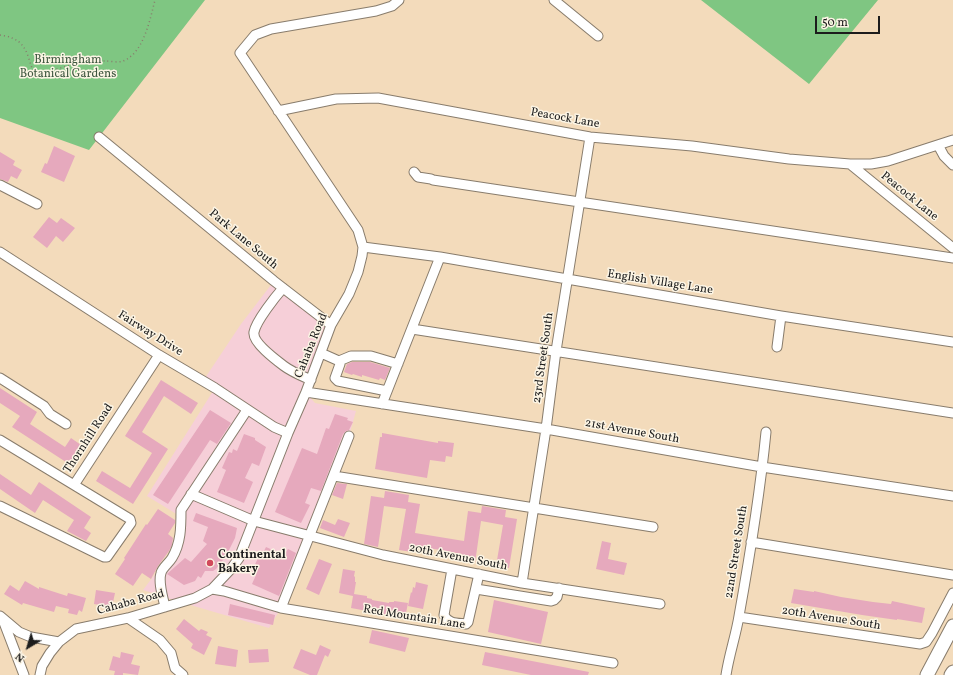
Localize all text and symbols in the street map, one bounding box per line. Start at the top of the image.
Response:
scale bar [817,8,882,34]
text: 50 m [822,15,848,31]
park label: Birmingham Botanical Gardens [20,54,116,82]
street label: Peacock Lane [529,106,601,132]
street label: Peacock Lane [877,169,941,225]
street label: Park Lane South [205,207,281,273]
street label: English Village Lane [606,268,714,298]
street label: Fairway Drive [115,308,185,360]
street label: Cahaba Road [292,311,332,381]
street label: 23rd Street South [531,312,557,404]
street label: Thornhill Road [61,402,117,476]
street label: 21st Avenue South [584,417,680,447]
street label: 22nd Street South [723,504,751,600]
street label: 20th Avenue South [407,541,509,575]
place label: Continental Bakery [218,549,286,577]
marker: Continental Bakery [205,558,215,568]
street label: Cahaba Road [96,587,166,619]
street label: Red Mountain Lane [362,603,466,633]
street label: 20th Avenue South [780,604,882,634]
north arrow [8,627,48,667]
text: N [13,648,28,665]

